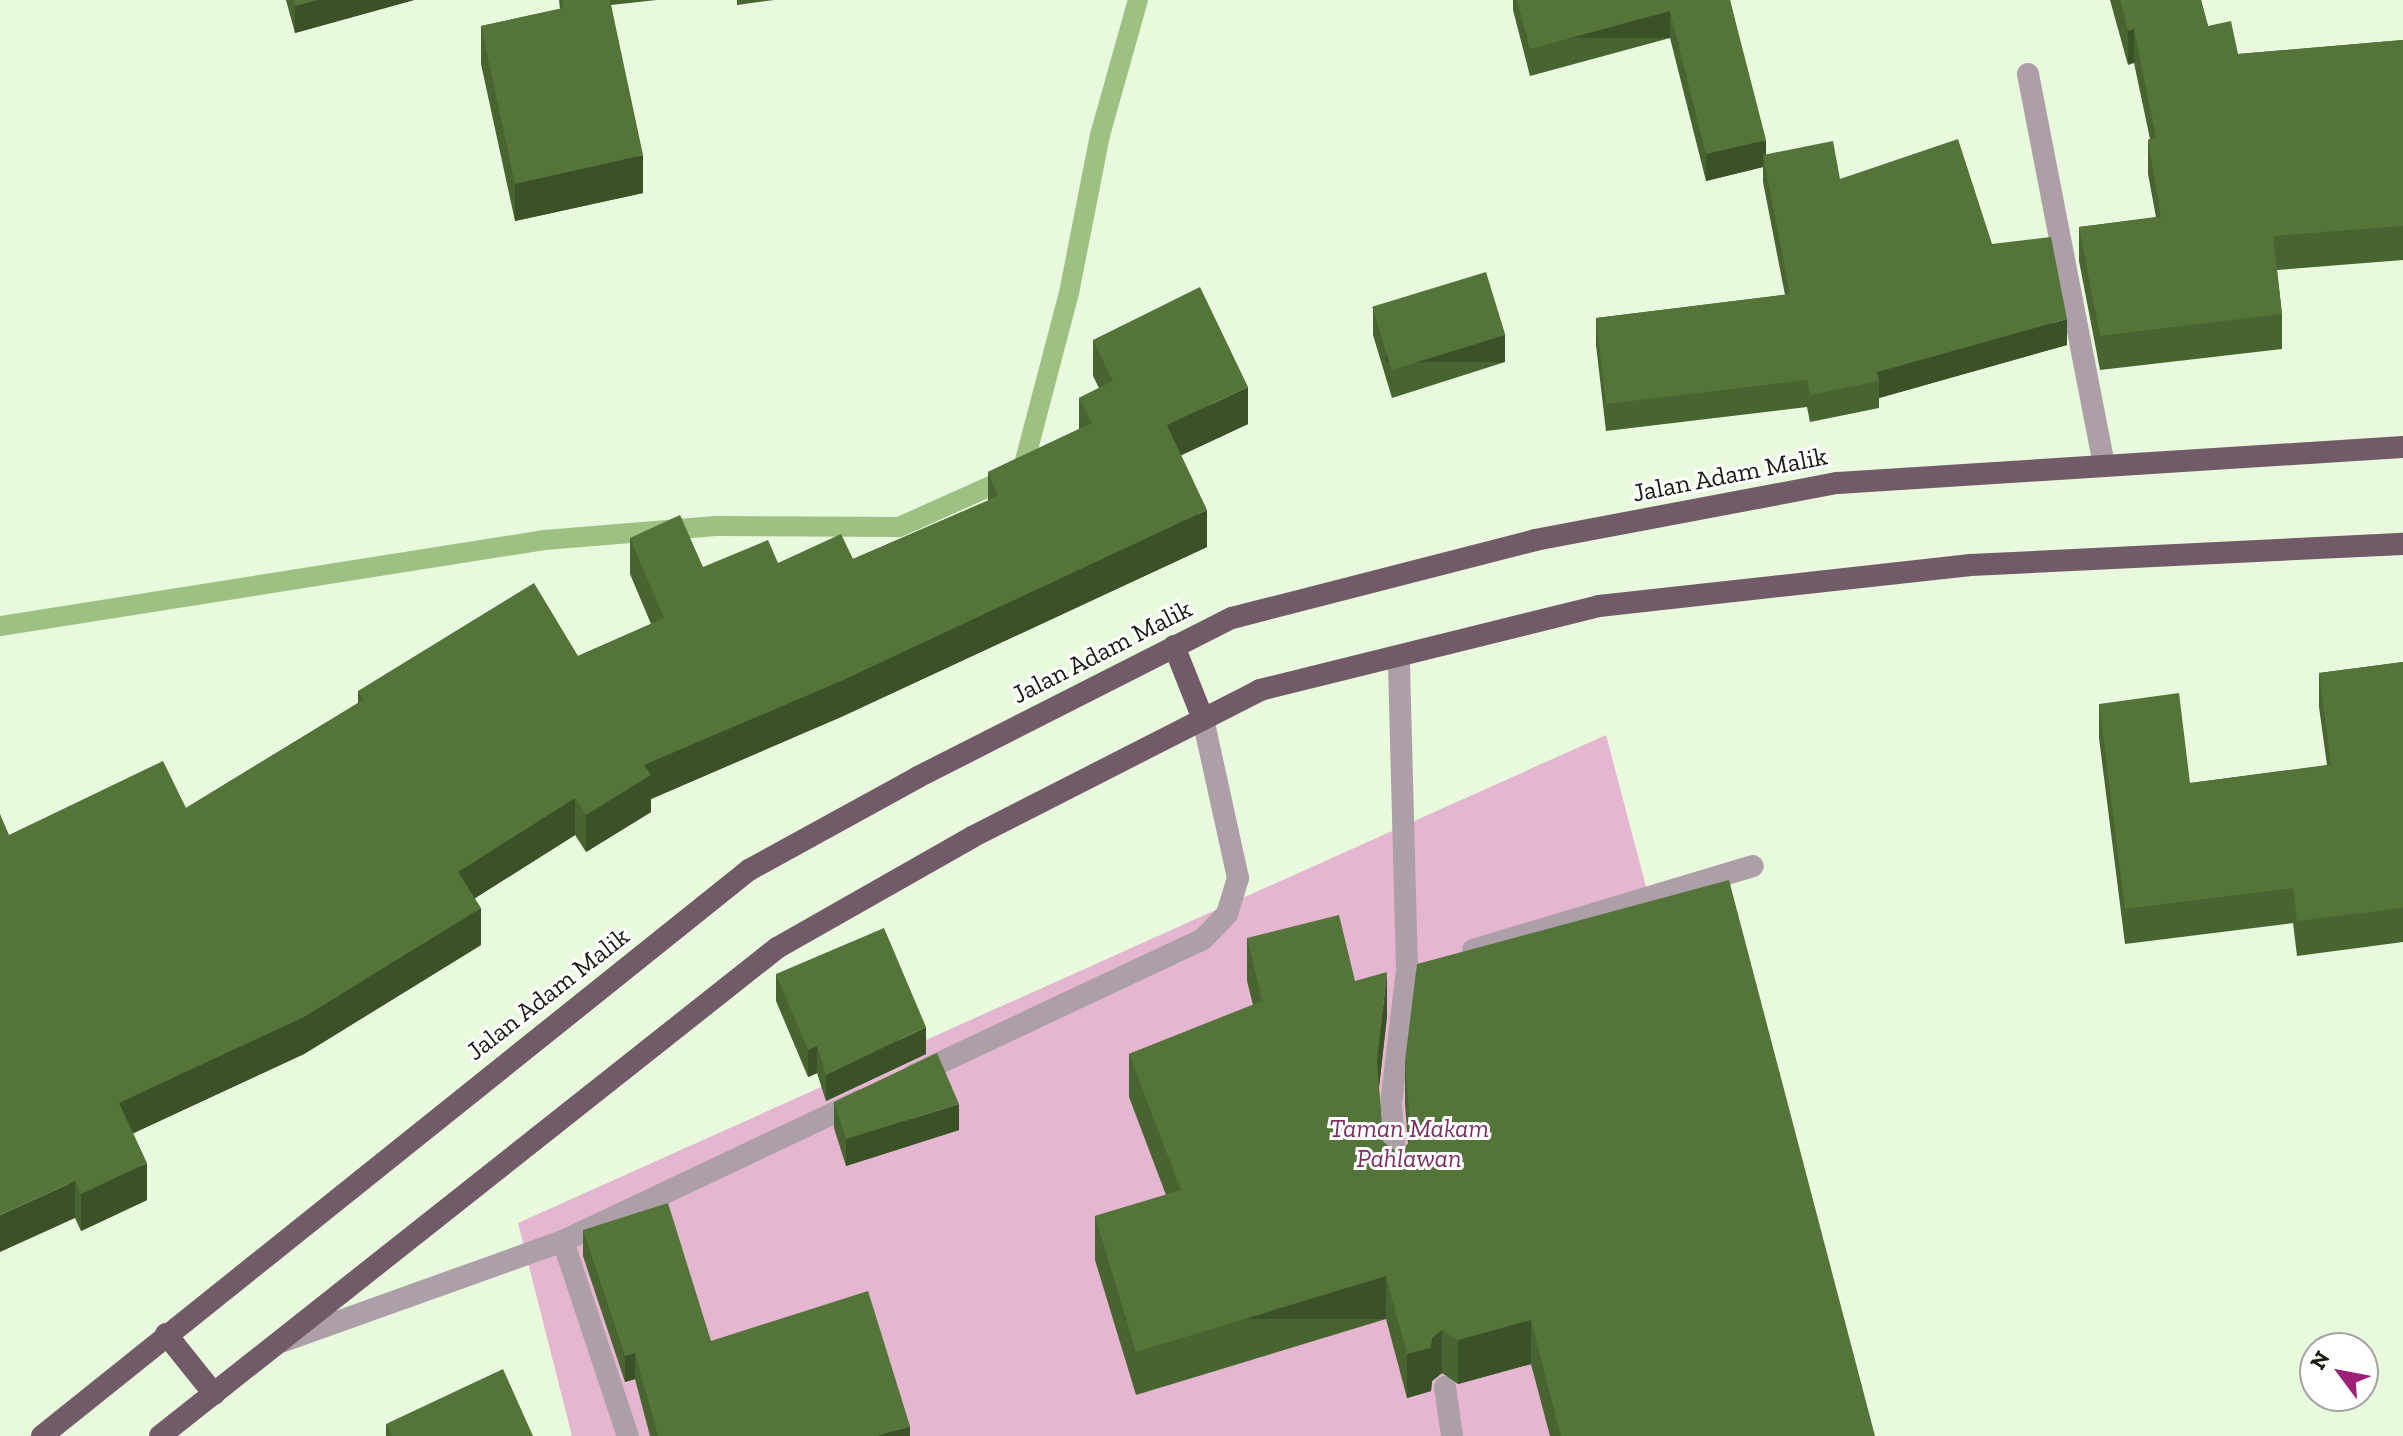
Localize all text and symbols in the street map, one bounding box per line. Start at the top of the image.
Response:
street label: Jalan Adam Malik [1630,441,1830,509]
street label: Jalan Adam Malik [1006,593,1198,711]
street label: Jalan Adam Malik [460,921,636,1067]
park label: Taman Makam Pahlawan [1329,1113,1489,1174]
north arrow [2299,1332,2379,1412]
text: N [2304,1346,2336,1374]

